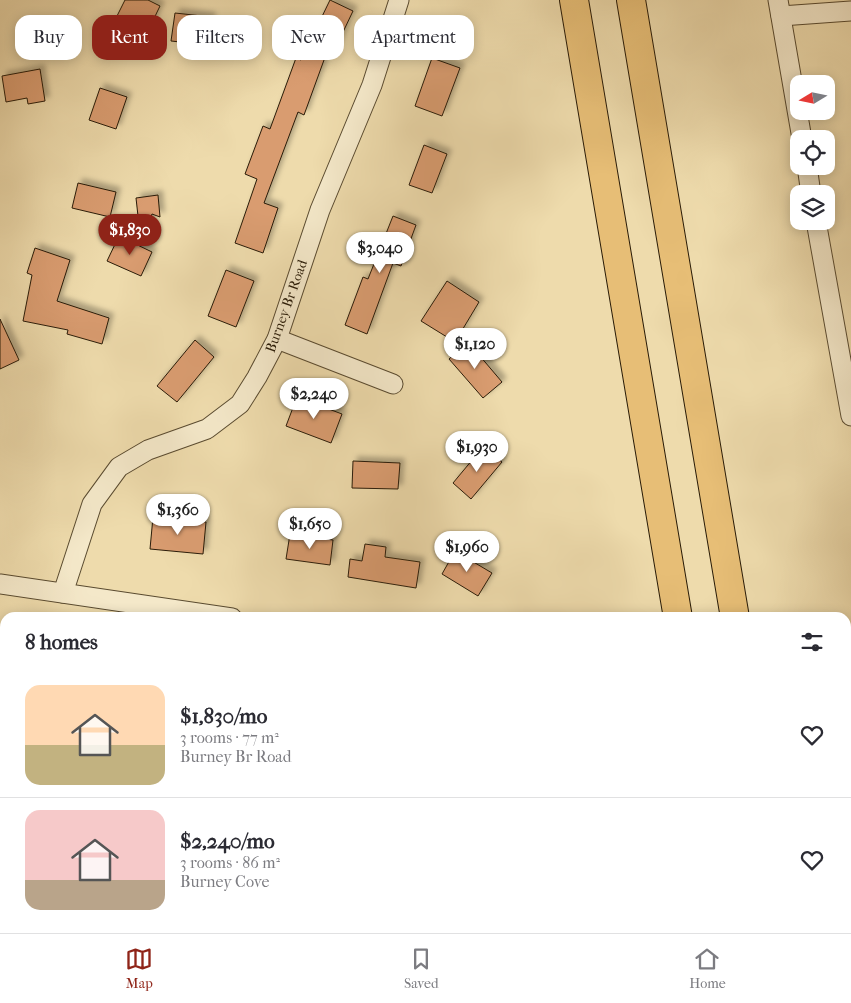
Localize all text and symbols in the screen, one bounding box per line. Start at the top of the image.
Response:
chip: Buy [15,15,82,60]
chip: Rent [92,15,167,60]
chip: Filters [177,15,262,60]
chip: New [272,15,344,60]
chip: Apartment [354,15,474,60]
north arrow [790,75,835,120]
map controls [790,75,835,230]
button: locate [790,130,835,175]
button: layers [790,185,835,230]
pin: $1,830 [89,214,171,256]
text: $1,830 [109,220,151,239]
pin: $3,040 [339,232,421,274]
text: $3,040 [357,238,403,257]
street label: Burney Br Road [262,257,311,355]
pin: $1,120 [434,328,516,370]
text: $1,120 [455,334,495,353]
pin: $2,240 [273,378,355,420]
text: $2,240 [291,384,337,403]
pin: $1,930 [436,430,518,473]
text: $1,930 [456,437,498,456]
pin: $1,360 [137,494,219,536]
text: $1,360 [157,500,199,519]
pin: $1,650 [269,508,351,550]
text: $1,650 [289,514,331,533]
pin: $1,960 [426,530,508,573]
text: $1,960 [445,537,489,556]
icon: filters [798,628,826,656]
text: 8 homes [25,630,98,654]
text: $1,830/mo [180,704,267,728]
icon: home [65,705,125,765]
icon: heart [798,721,826,749]
text: 3 rooms · 77 m² [180,728,279,747]
text: Burney Br Road [180,747,291,766]
text: $2,240/mo [180,829,275,853]
icon: home [65,830,125,890]
icon: heart [798,846,826,874]
text: 3 rooms · 86 m² [180,853,280,872]
text: Burney Cove [180,872,269,891]
tab: Map [125,945,153,992]
tab: Saved [404,945,439,992]
tab: Home [689,945,726,992]

